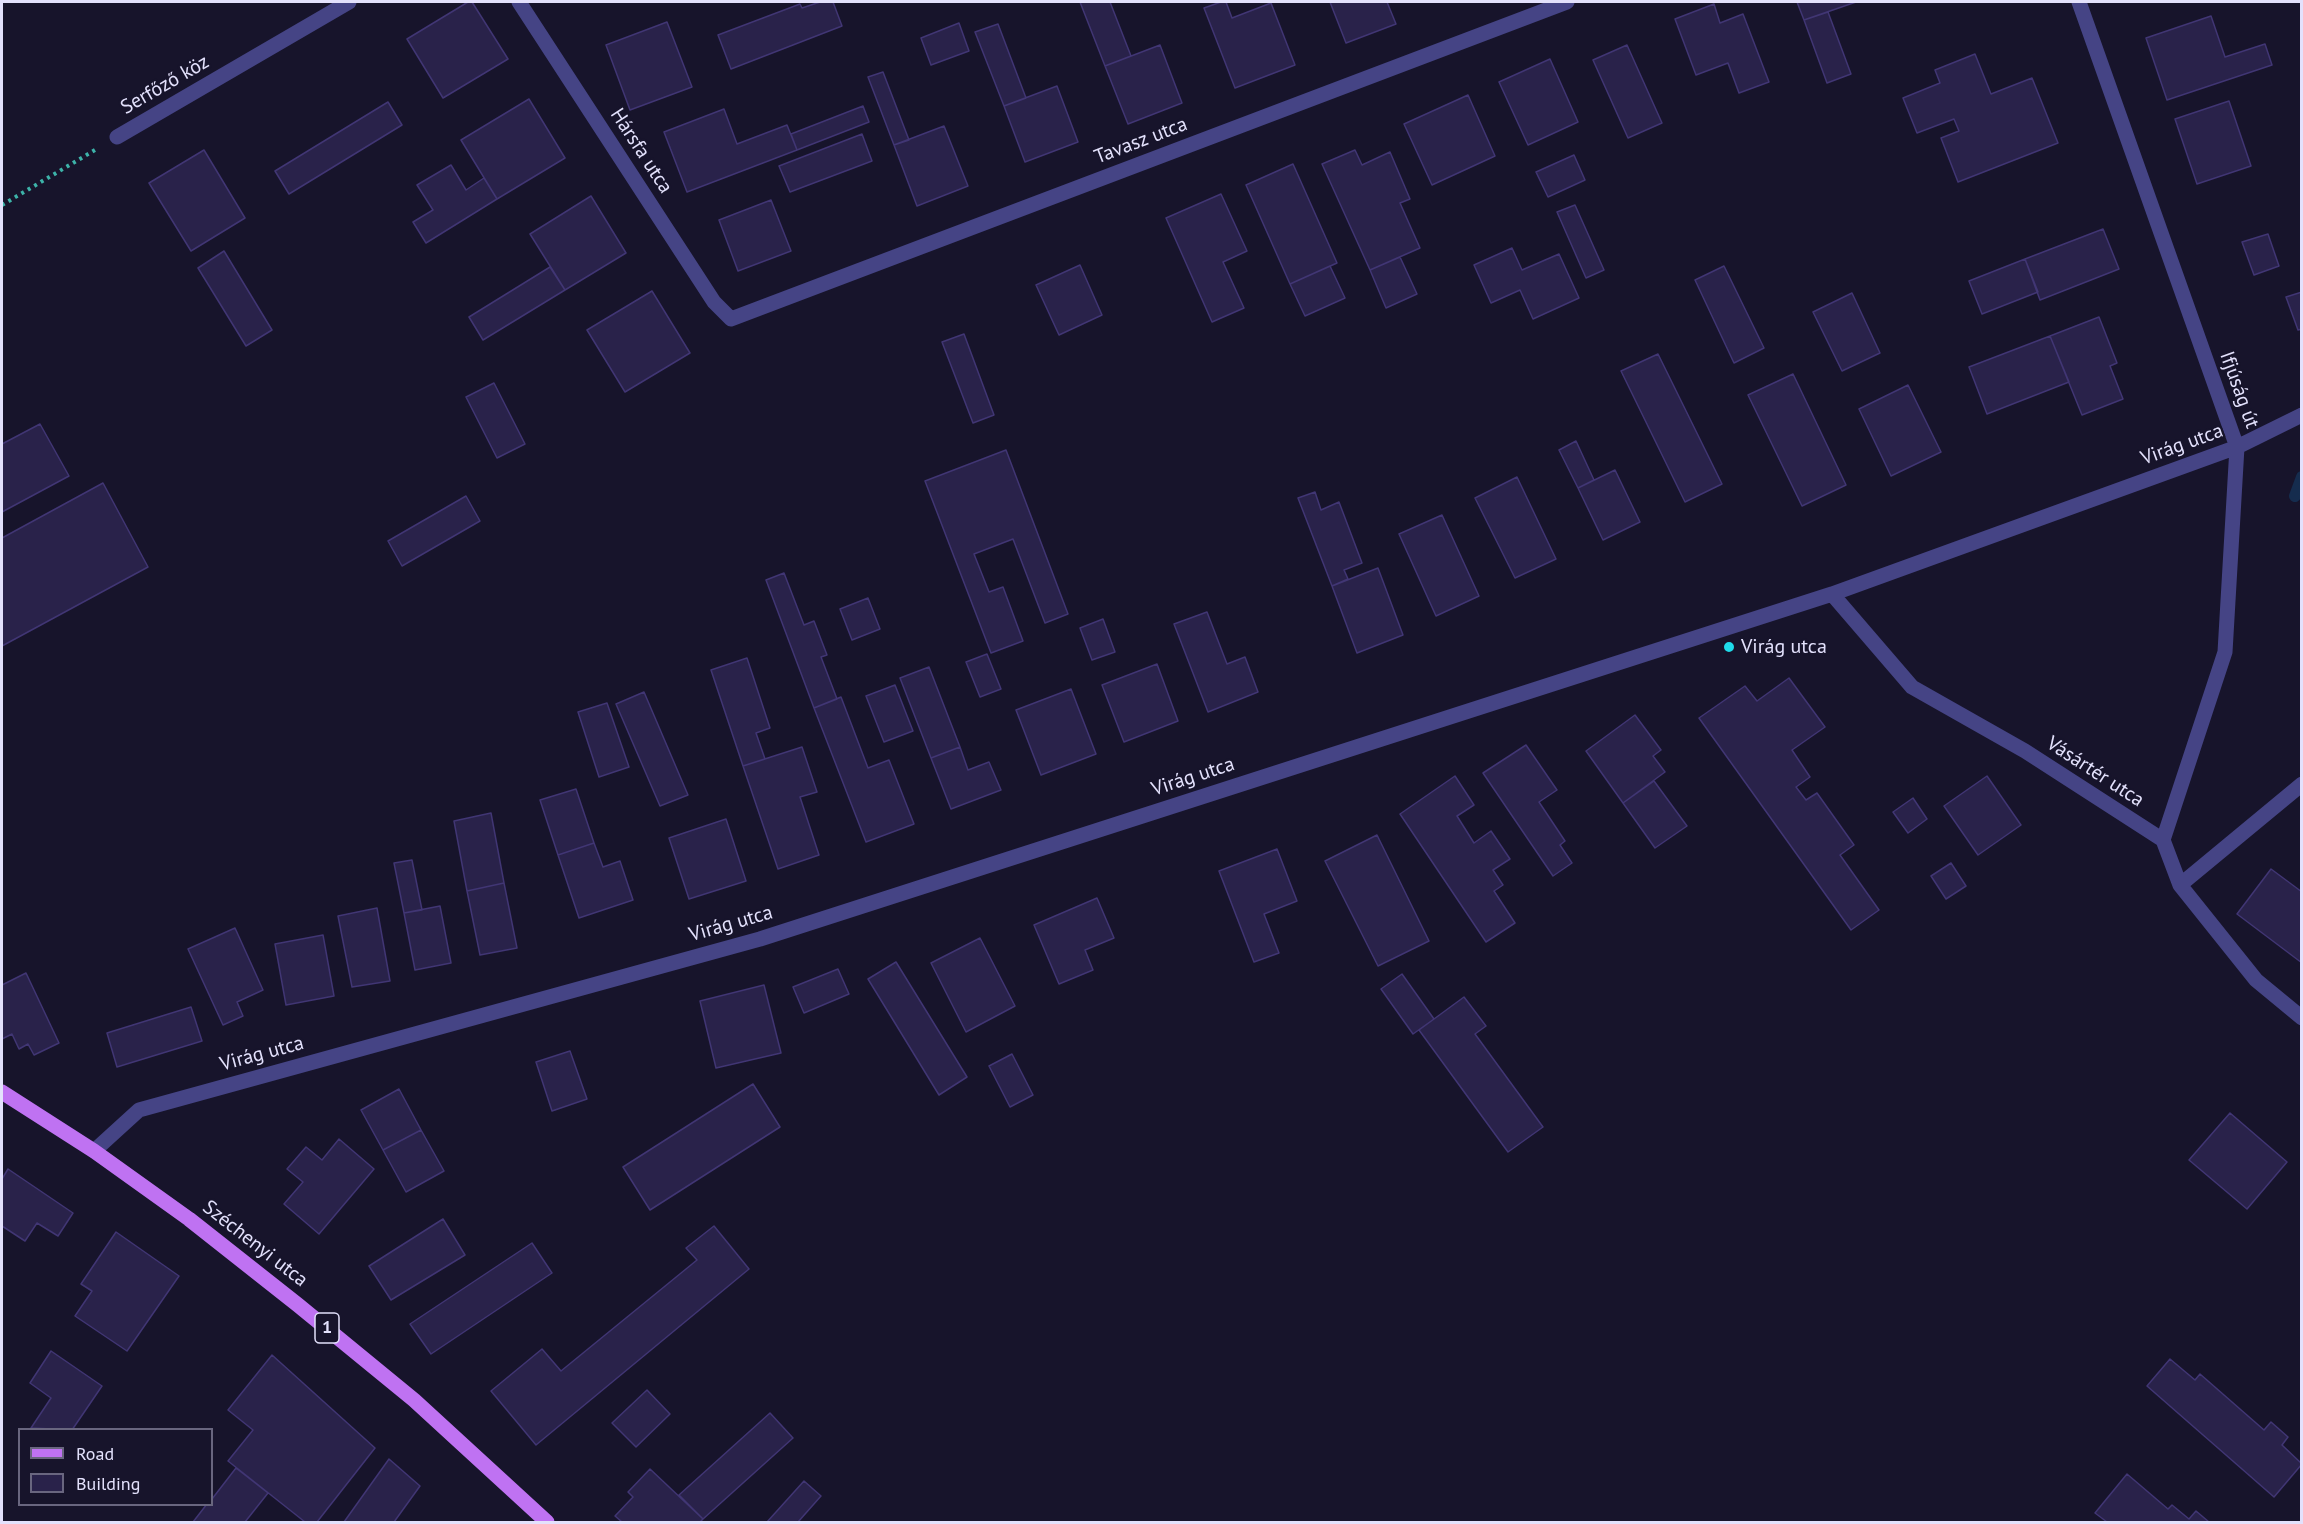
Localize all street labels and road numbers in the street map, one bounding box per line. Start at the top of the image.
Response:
street label: Serfőző köz [117,50,213,120]
street label: Hársfa utca [605,104,677,198]
street label: Tavasz utca [1091,112,1191,170]
street label: Ifjúság út [2214,348,2264,432]
street label: Virág utca [2138,419,2226,471]
street label: Vásártér utca [2042,732,2148,812]
street label: Virág utca [1148,752,1238,802]
street label: Virág utca [686,901,776,947]
street label: Virág utca [217,1031,307,1077]
street label: Széchenyi utca [198,1196,312,1292]
road number: 1 [315,1313,339,1343]

